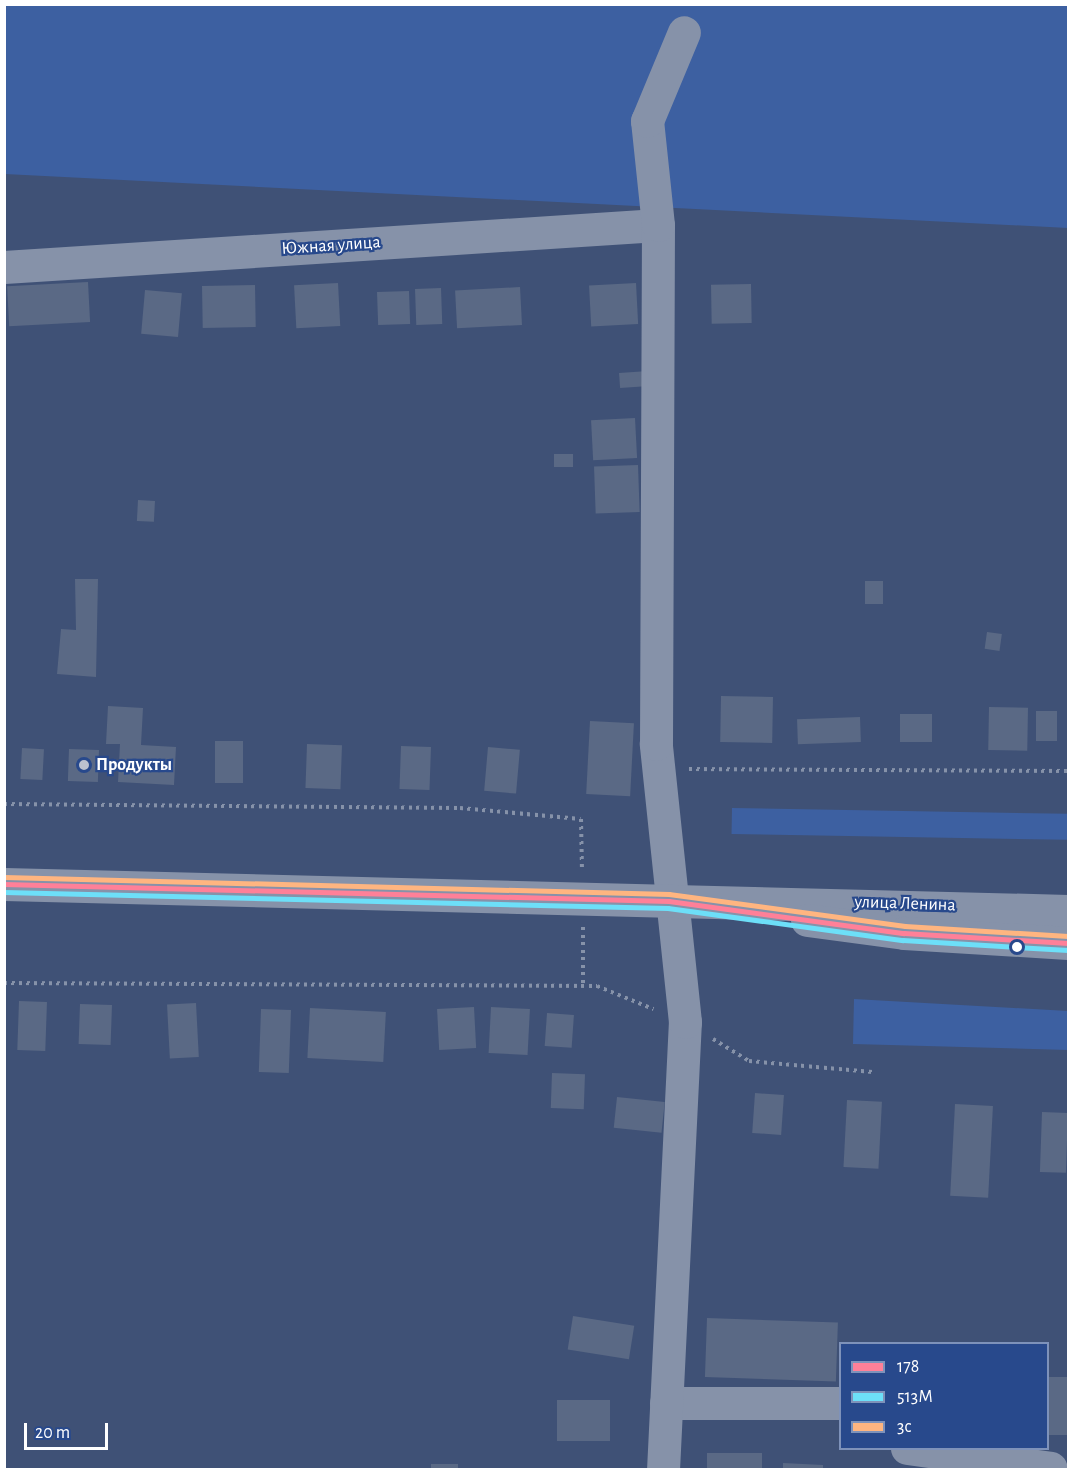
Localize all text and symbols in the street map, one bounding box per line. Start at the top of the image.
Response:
street label: Южная улица [281,232,381,260]
place label: Продукты [96,754,172,776]
marker: Продукты [77,758,91,772]
street label: улица Ленина [854,891,956,917]
unlabelled marker [1011,941,1023,953]
legend [839,1342,1049,1450]
text: 178 [897,1358,919,1376]
text: 513М [897,1388,933,1406]
scale bar [27,1411,111,1449]
text: 3с [897,1418,912,1436]
text: 20 m [35,1424,70,1442]

